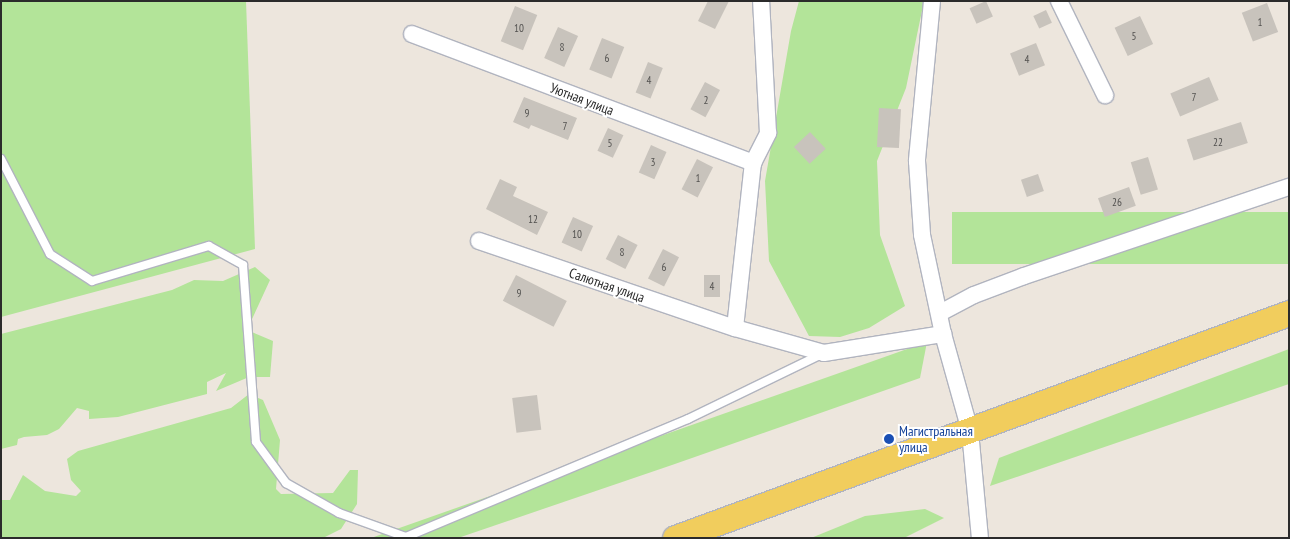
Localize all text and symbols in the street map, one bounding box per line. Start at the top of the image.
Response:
house number: 1 [1258,15,1262,29]
house number: 10 [514,21,524,35]
house number: 5 [1132,29,1136,43]
house number: 8 [560,40,564,54]
house number: 6 [605,51,609,65]
house number: 4 [1025,52,1029,66]
house number: 4 [647,73,651,87]
street label: Уютная улица [548,79,616,119]
house number: 7 [1192,90,1196,104]
house number: 2 [704,93,708,107]
house number: 9 [525,106,529,120]
house number: 7 [563,119,567,133]
house number: 22 [1213,135,1223,149]
house number: 5 [608,136,612,150]
house number: 3 [651,155,655,169]
house number: 1 [696,171,700,185]
house number: 26 [1112,195,1122,209]
house number: 12 [528,212,538,226]
house number: 10 [572,227,582,241]
house number: 8 [620,245,624,259]
house number: 6 [662,260,666,274]
street label: Салютная улица [567,264,647,306]
house number: 4 [710,279,714,293]
house number: 9 [517,286,521,300]
place label: Магистральная улица [899,423,973,456]
marker: Магистральная улица [883,433,895,445]

